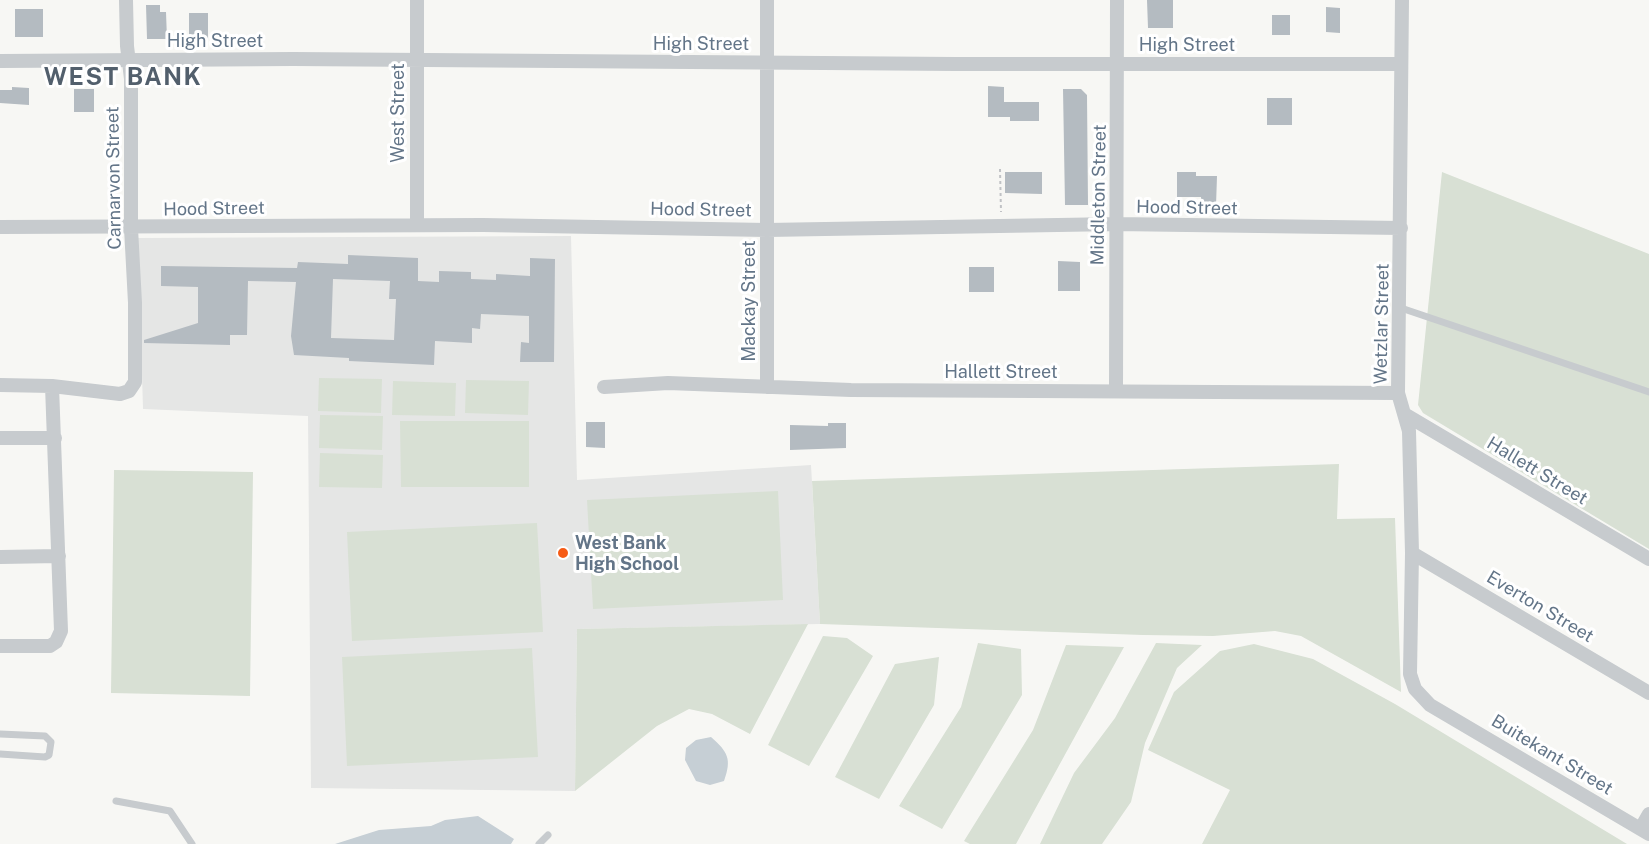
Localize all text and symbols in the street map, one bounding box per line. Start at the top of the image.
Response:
street label: High Street [167,30,263,52]
street label: High Street [653,33,749,55]
street label: High Street [1139,34,1235,56]
street label: West Street [387,63,409,163]
district label: WEST BANK [44,64,202,92]
street label: Carnarvon Street [102,106,126,250]
street label: Middleton Street [1087,124,1111,266]
street label: Hood Street [1136,196,1238,220]
street label: Hood Street [163,197,265,221]
street label: Hood Street [650,198,752,222]
street label: Mackay Street [738,240,760,362]
street label: Wetzlar Street [1370,263,1394,385]
street label: Hallett Street [944,361,1058,383]
street label: Hallett Street [1483,432,1591,510]
place label: West Bank High School [575,532,679,574]
marker: West Bank High School [556,546,570,560]
street label: Everton Street [1483,567,1597,647]
street label: Buitekant Street [1487,710,1617,800]

